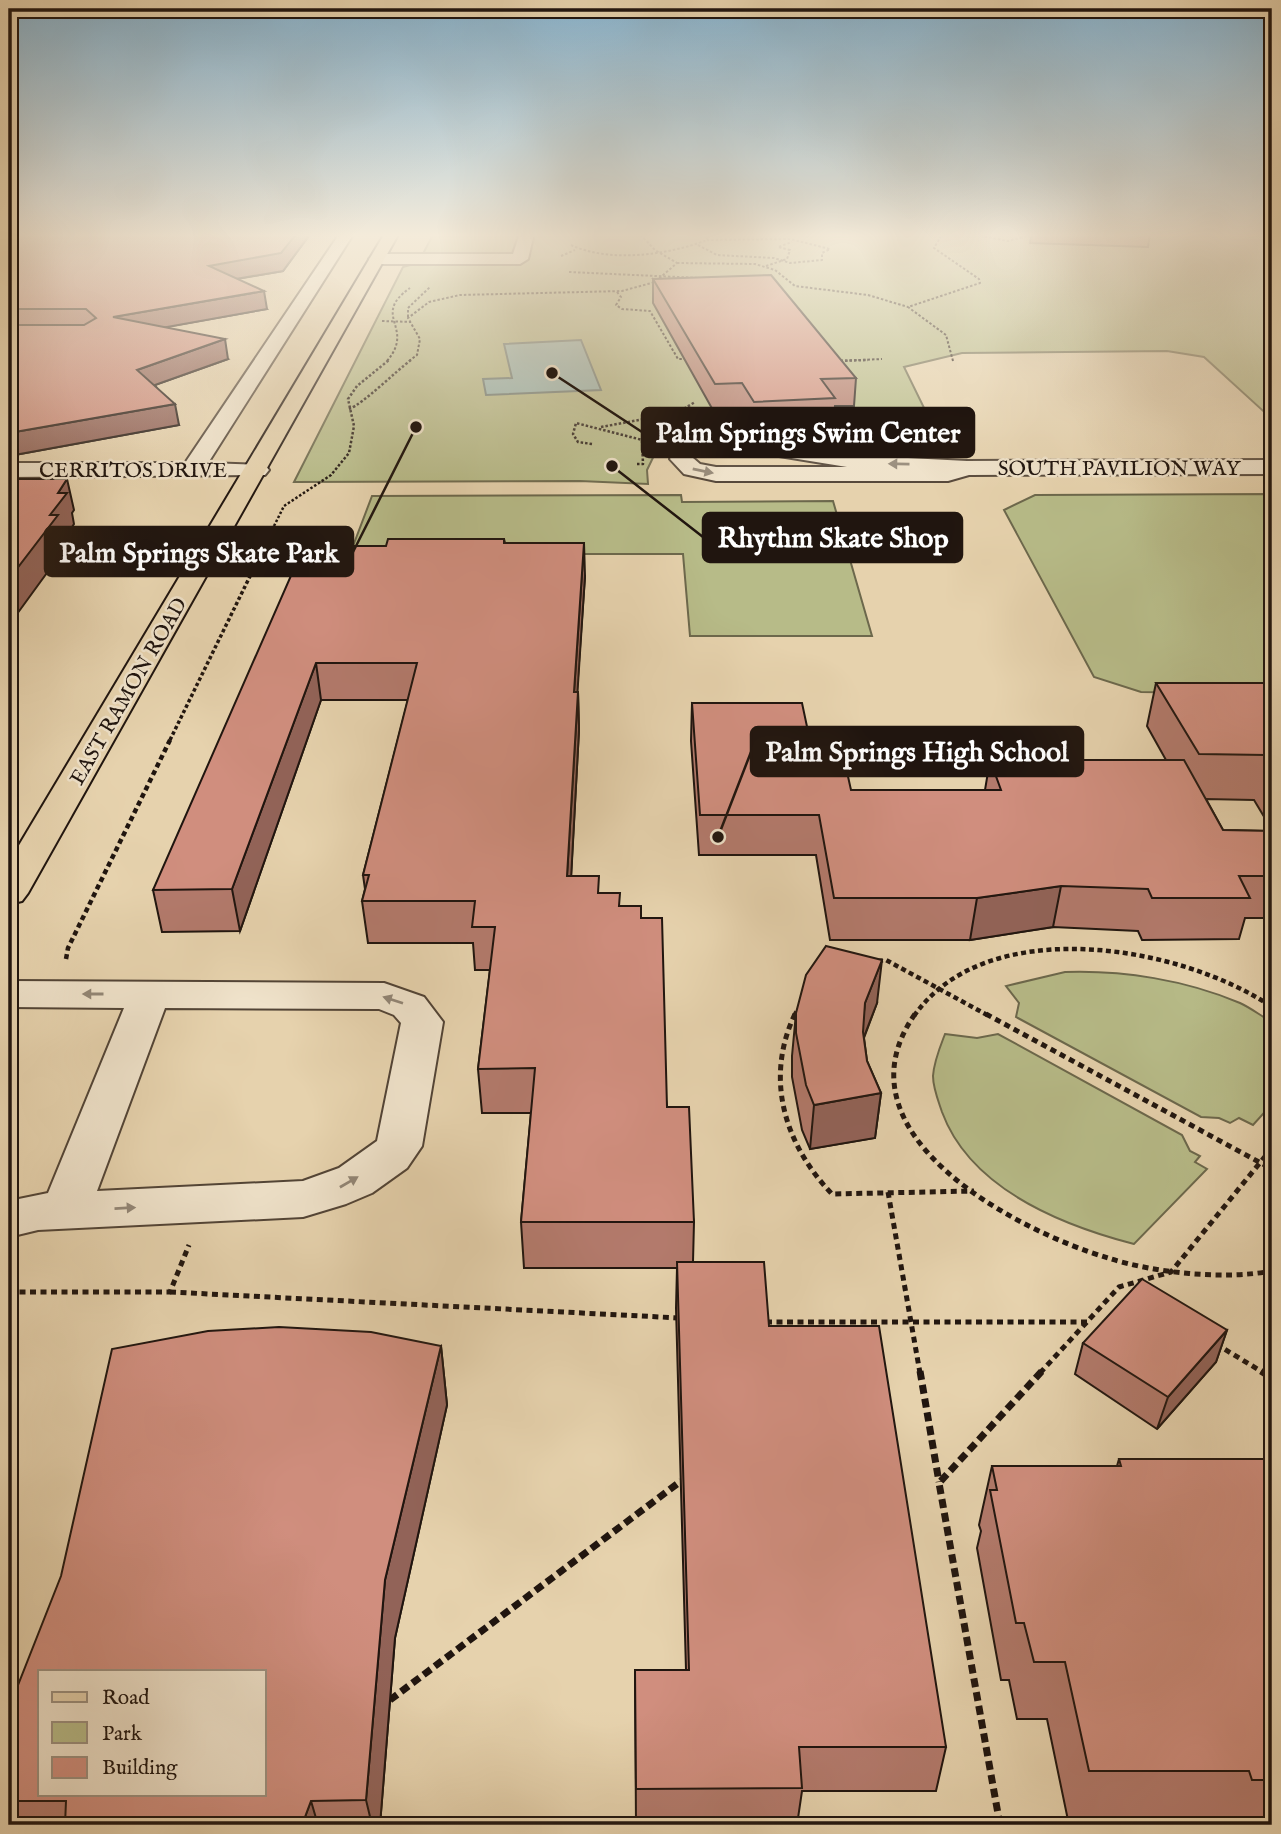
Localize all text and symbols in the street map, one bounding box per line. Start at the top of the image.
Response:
callout: Palm Springs Swim Center [642,408,974,457]
text: Palm Springs Swim Center [656,417,961,452]
street label: SOUTH PAVILION WAY [998,456,1242,483]
street label: CERRITOS DRIVE [39,458,227,485]
one-way arrow [887,458,909,470]
one-way arrow [692,466,714,477]
callout: Rhythm Skate Shop [703,513,962,562]
text: Rhythm Skate Shop [717,522,949,557]
callout: Palm Springs Skate Park [45,527,353,576]
text: Palm Springs Skate Park [59,537,340,572]
street label: EAST RAMON ROAD [65,593,194,790]
callout: Palm Springs High School [751,727,1083,776]
text: Palm Springs High School [765,736,1070,771]
one-way arrow [81,988,103,1000]
one-way arrow [382,994,403,1005]
one-way arrow [339,1176,358,1188]
one-way arrow [114,1203,136,1214]
legend [38,1670,266,1796]
text: Road [102,1685,150,1712]
text: Park [102,1721,143,1748]
text: Building [102,1755,178,1782]

